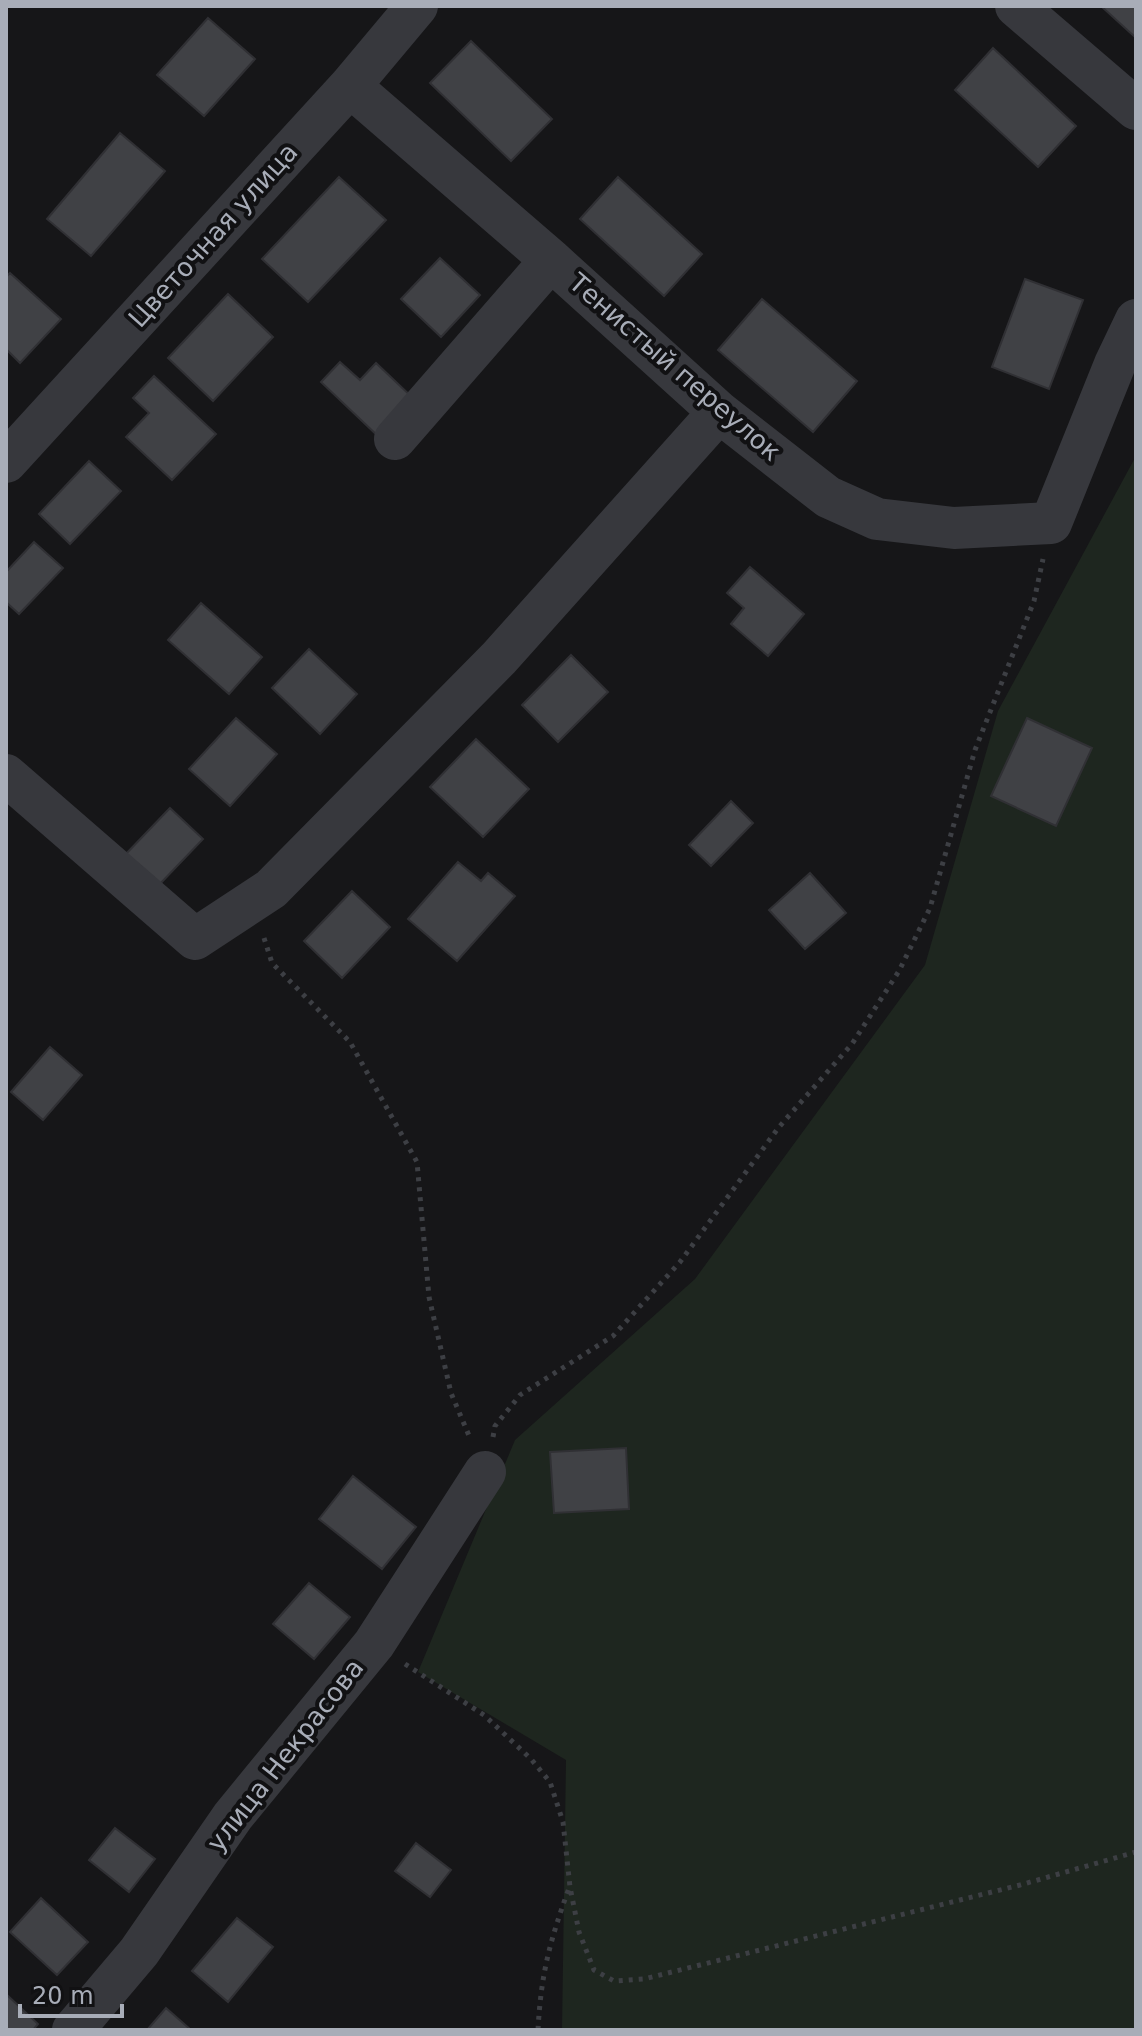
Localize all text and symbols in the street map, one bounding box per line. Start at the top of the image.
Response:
street label: Цветочная улица [122,137,304,333]
street label: Тенистый переулок [563,266,787,467]
street label: улица Некрасова [201,1653,369,1857]
scale bar [20,1968,122,2018]
text: 20 m [32,1982,94,2010]

